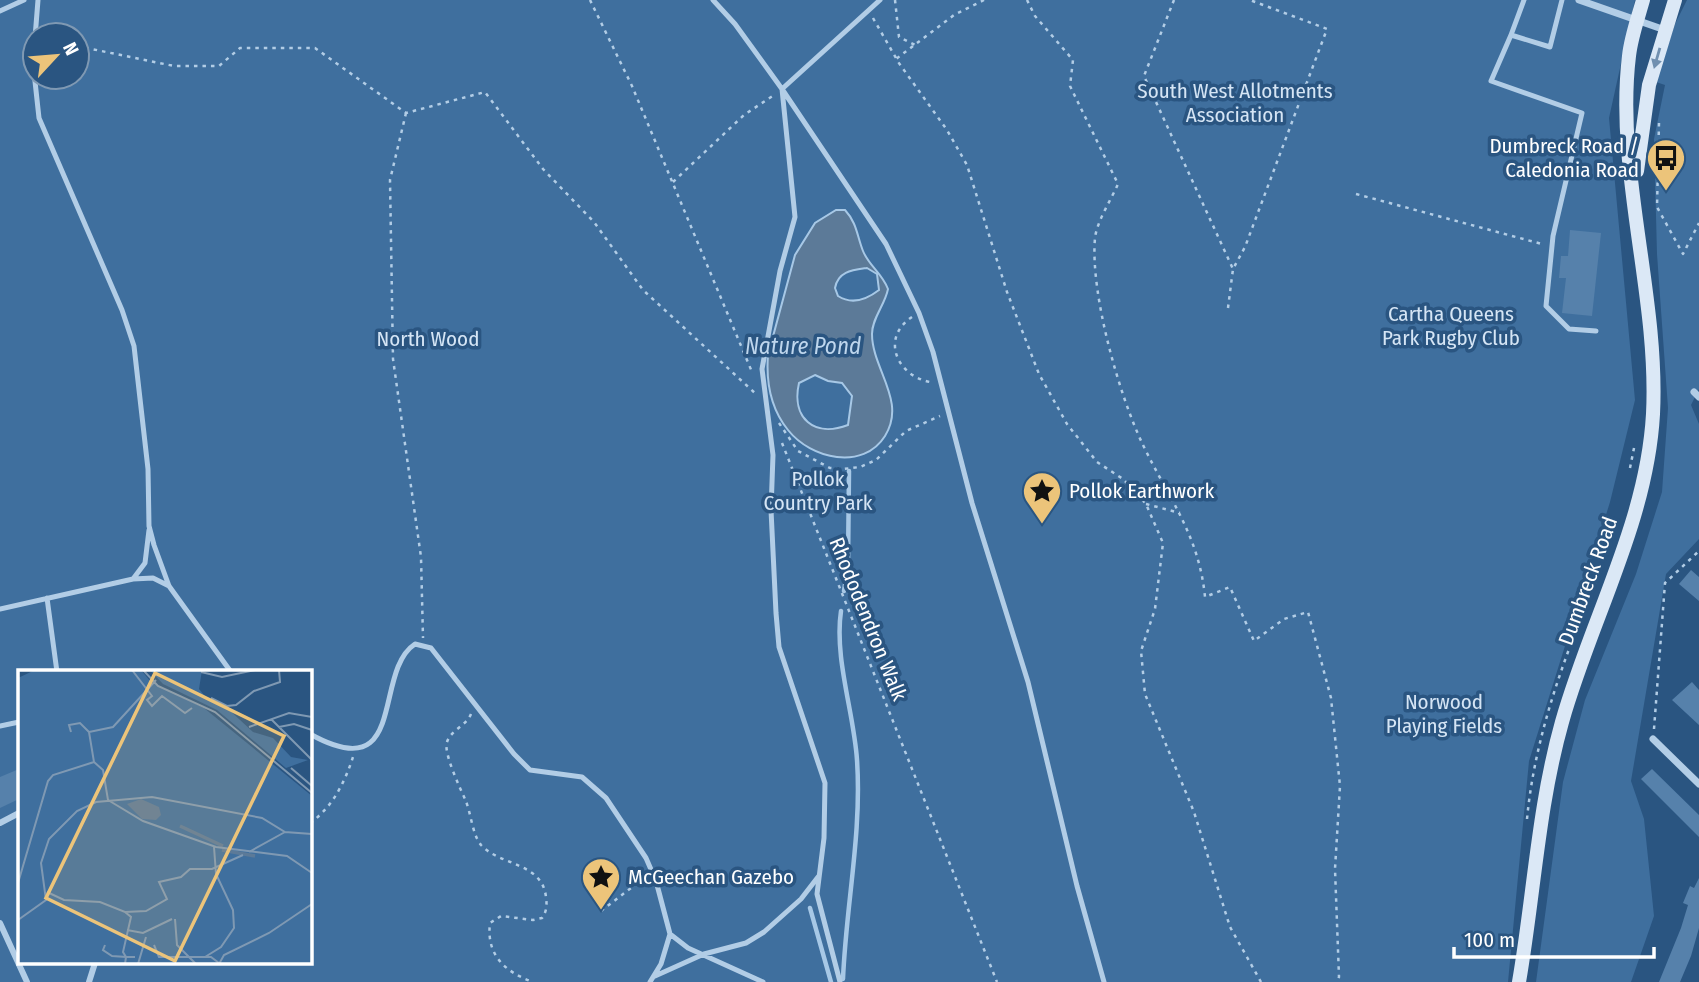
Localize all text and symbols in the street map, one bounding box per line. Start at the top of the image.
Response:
north arrow [21,21,91,91]
text: N [58,39,84,59]
one-way arrow [1651,47,1661,68]
park label: South West Allotments Association [1137,78,1333,128]
place label: Dumbreck Road / Caledonia Road [1489,133,1639,183]
bus stop icon: Dumbreck Road / Caledonia Road [1645,137,1687,192]
park label: Cartha Queens Park Rugby Club [1382,301,1520,351]
park label: North Wood [377,326,479,352]
water label: Nature Pond [745,332,861,360]
park label: Pollok Country Park [763,466,873,516]
place icon: Pollok Earthwork [1021,470,1063,525]
place label: Pollok Earthwork [1069,478,1214,504]
street label: Dumbreck Road [1553,513,1623,649]
street label: Rhododendron Walk [823,533,913,705]
inset map [18,670,312,964]
park label: Norwood Playing Fields [1386,689,1502,739]
place icon: McGeechan Gazebo [580,856,622,911]
place label: McGeechan Gazebo [628,864,794,890]
scale bar [1454,916,1654,960]
text: 100 m [1464,927,1515,953]

